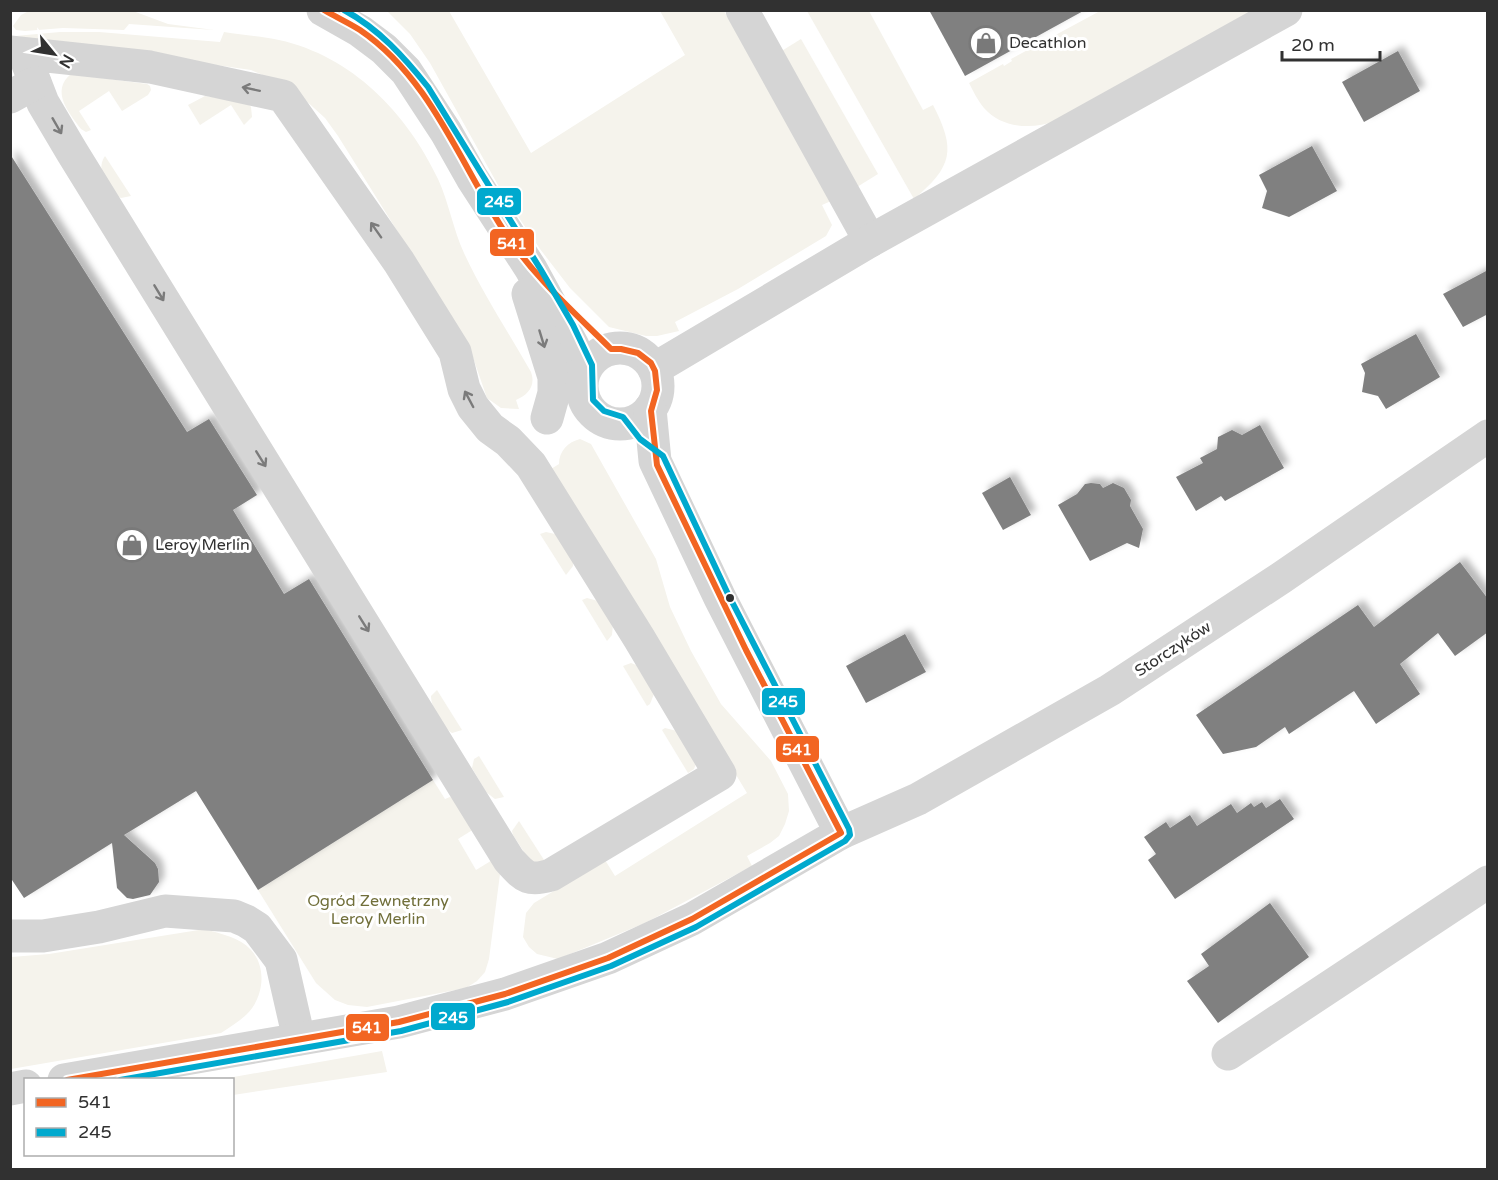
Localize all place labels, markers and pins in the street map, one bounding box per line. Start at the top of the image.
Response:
shop icon: Decathlon [968,25,1004,61]
place label: Decathlon [1009,33,1086,53]
shop icon: Leroy Merlin [114,527,150,563]
place label: Leroy Merlin [155,535,250,555]
unlabelled marker [724,592,736,604]

